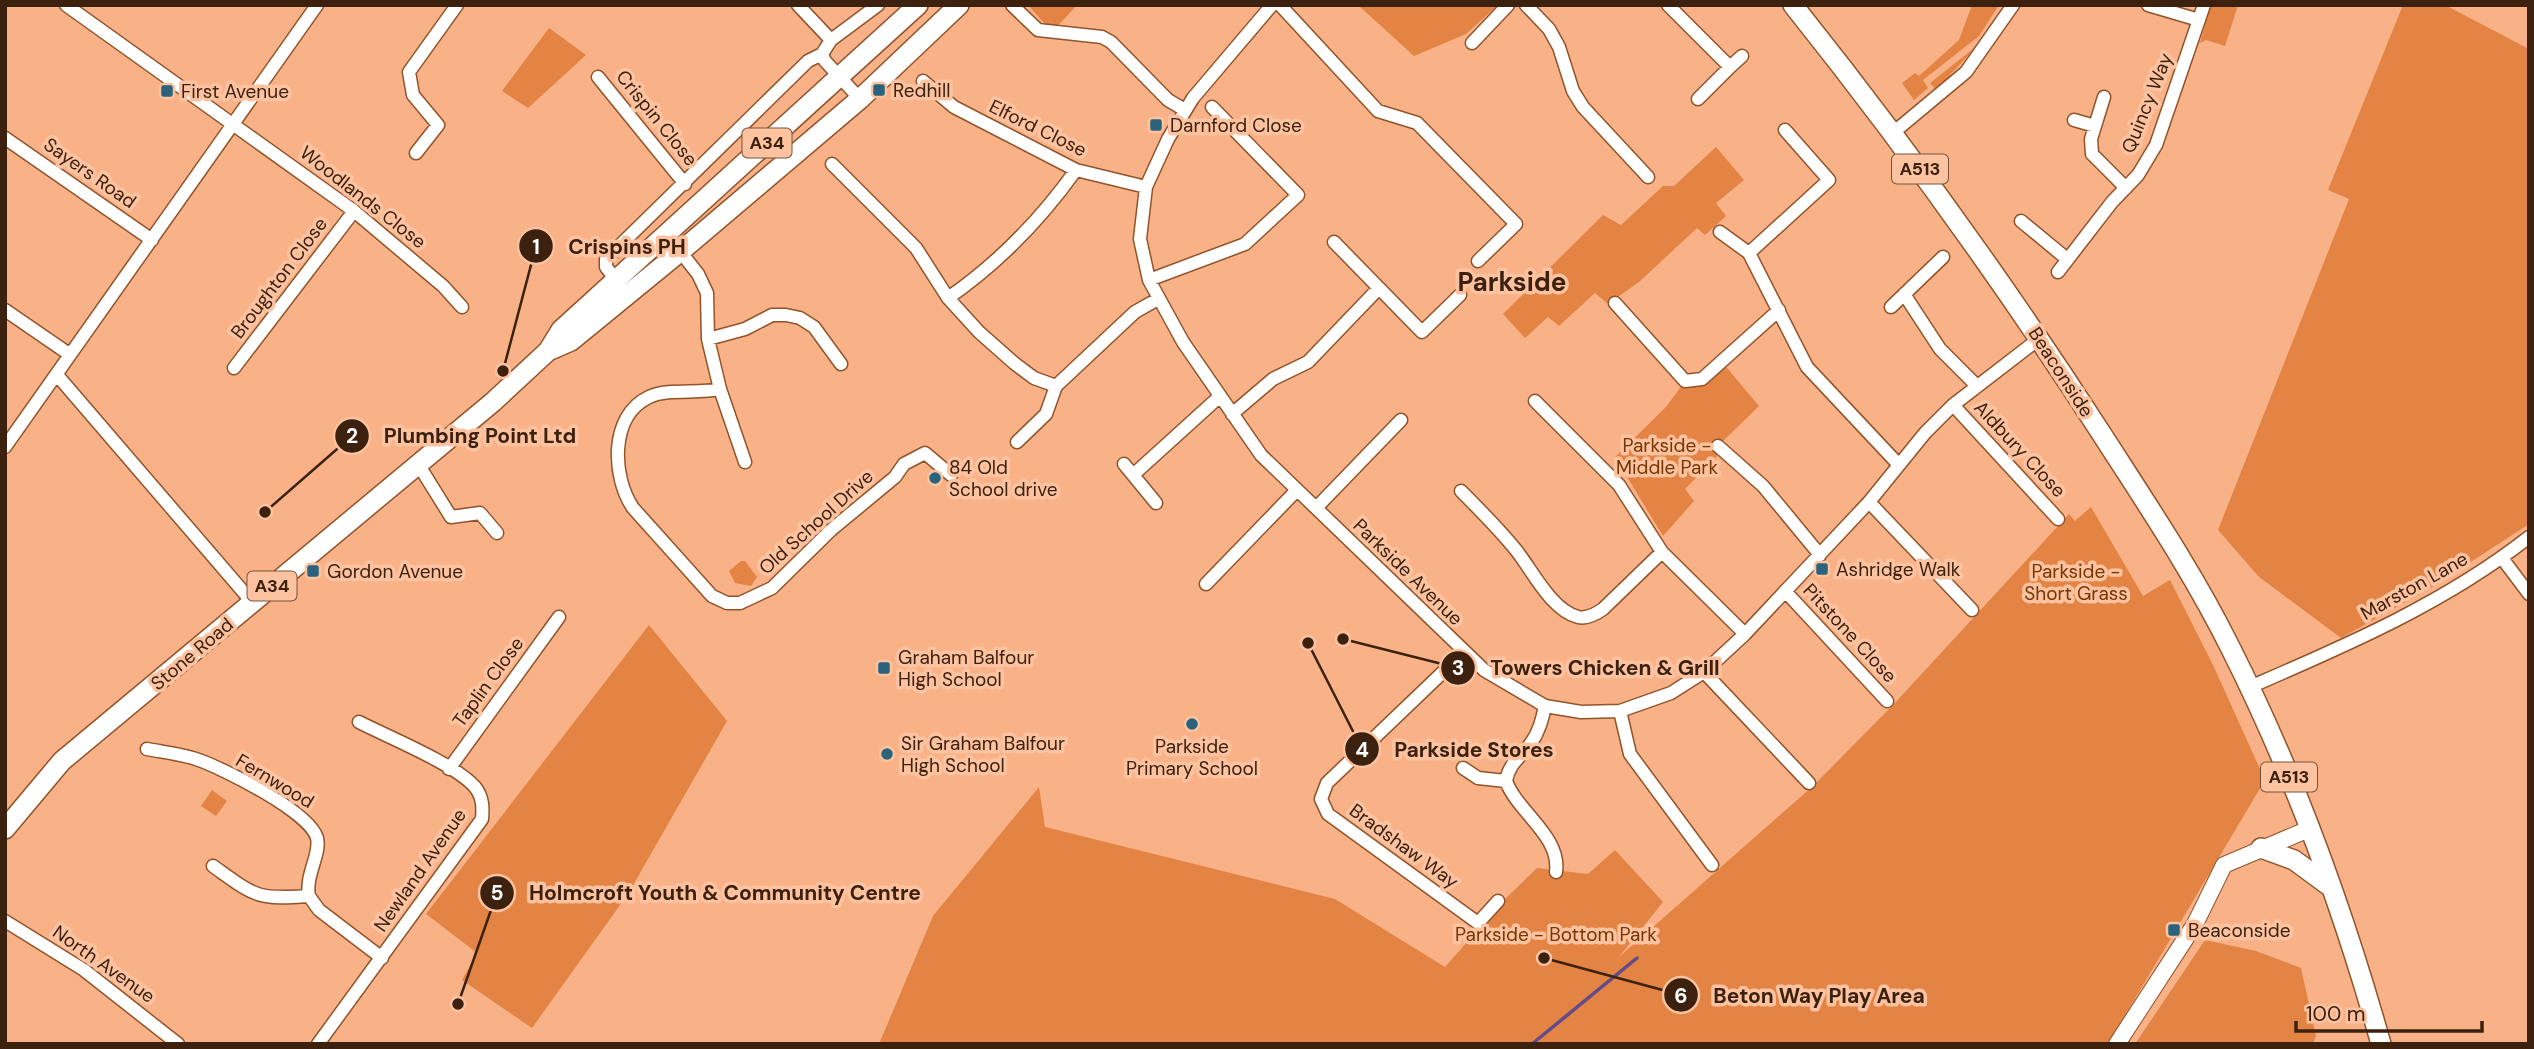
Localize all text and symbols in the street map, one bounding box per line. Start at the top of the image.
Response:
street label: Quincy Way [2116,49,2179,157]
street label: Crispin Close [611,65,703,171]
place label: Redhill [893,78,950,103]
place label: First Avenue [181,79,289,104]
marker: Redhill [871,82,887,98]
marker: First Avenue [159,83,175,99]
street label: Elford Close [985,94,1091,162]
place label: Darnford Close [1170,113,1302,138]
marker: Darnford Close [1148,117,1164,133]
road number: A34 [742,128,792,158]
street label: Sayers Road [39,132,141,214]
street label: Woodlands Close [295,140,431,254]
road number: A513 [1892,154,1948,184]
street label: Broughton Close [225,212,333,344]
callout: Crispins PH [519,225,699,267]
text: 1 [532,233,540,261]
text: Crispins PH [568,233,686,261]
district label: Parkside [1457,265,1567,299]
street label: Beaconside [2023,322,2099,422]
street label: Aldbury Close [1969,395,2071,503]
callout: Plumbing Point Ltd [335,415,590,457]
text: 2 [346,422,358,450]
text: Plumbing Point Ltd [384,422,576,450]
park label: Parkside - Middle Park [1616,433,1718,480]
place label: 84 Old School drive [949,455,1057,502]
street label: Old School Drive [754,464,878,580]
marker: 84 Old School drive [927,470,943,486]
street label: Parkside Avenue [1348,513,1468,631]
street label: Marston Lane [2356,546,2472,626]
place label: Ashridge Walk [1836,557,1961,582]
place label: Gordon Avenue [327,559,463,584]
park label: Parkside - Short Grass [2024,559,2128,606]
marker: Ashridge Walk [1814,561,1830,577]
marker: Gordon Avenue [305,563,321,579]
road number: A34 [247,572,296,600]
street label: Pitstone Close [1798,578,1902,688]
street label: Stone Road [145,612,239,696]
street label: Taplin Close [447,632,529,732]
place label: Graham Balfour High School [898,645,1034,692]
callout: Towers Chicken & Grill [1441,647,1733,689]
text: 3 [1452,654,1464,682]
text: Towers Chicken & Grill [1490,654,1720,682]
marker: Graham Balfour High School [876,660,892,676]
marker: Parkside Primary School [1184,716,1200,732]
callout: Parkside Stores [1345,728,1567,770]
place label: Sir Graham Balfour High School [901,731,1065,778]
place label: Parkside Primary School [1126,734,1258,781]
text: 4 [1355,736,1369,764]
text: Parkside Stores [1394,736,1554,764]
marker: Sir Graham Balfour High School [879,746,895,762]
street label: Fernwood [231,748,319,814]
road number: A513 [2261,762,2317,792]
street label: Bradshaw Way [1344,798,1464,894]
street label: Newland Avenue [368,803,472,937]
callout: Holmcroft Youth & Community Centre [480,872,935,914]
text: 5 [490,879,504,907]
text: Holmcroft Youth & Community Centre [529,879,921,907]
place label: Beaconside [2188,918,2290,943]
street label: North Avenue [48,920,160,1008]
park label: Parkside - Bottom Park [1455,922,1657,947]
marker: Beaconside [2166,922,2182,938]
callout: Beton Way Play Area [1664,974,1938,1016]
text: 6 [1674,982,1688,1010]
text: Beton Way Play Area [1713,982,1925,1010]
scale bar [2296,990,2482,1034]
text: 100 m [2306,1000,2366,1028]

